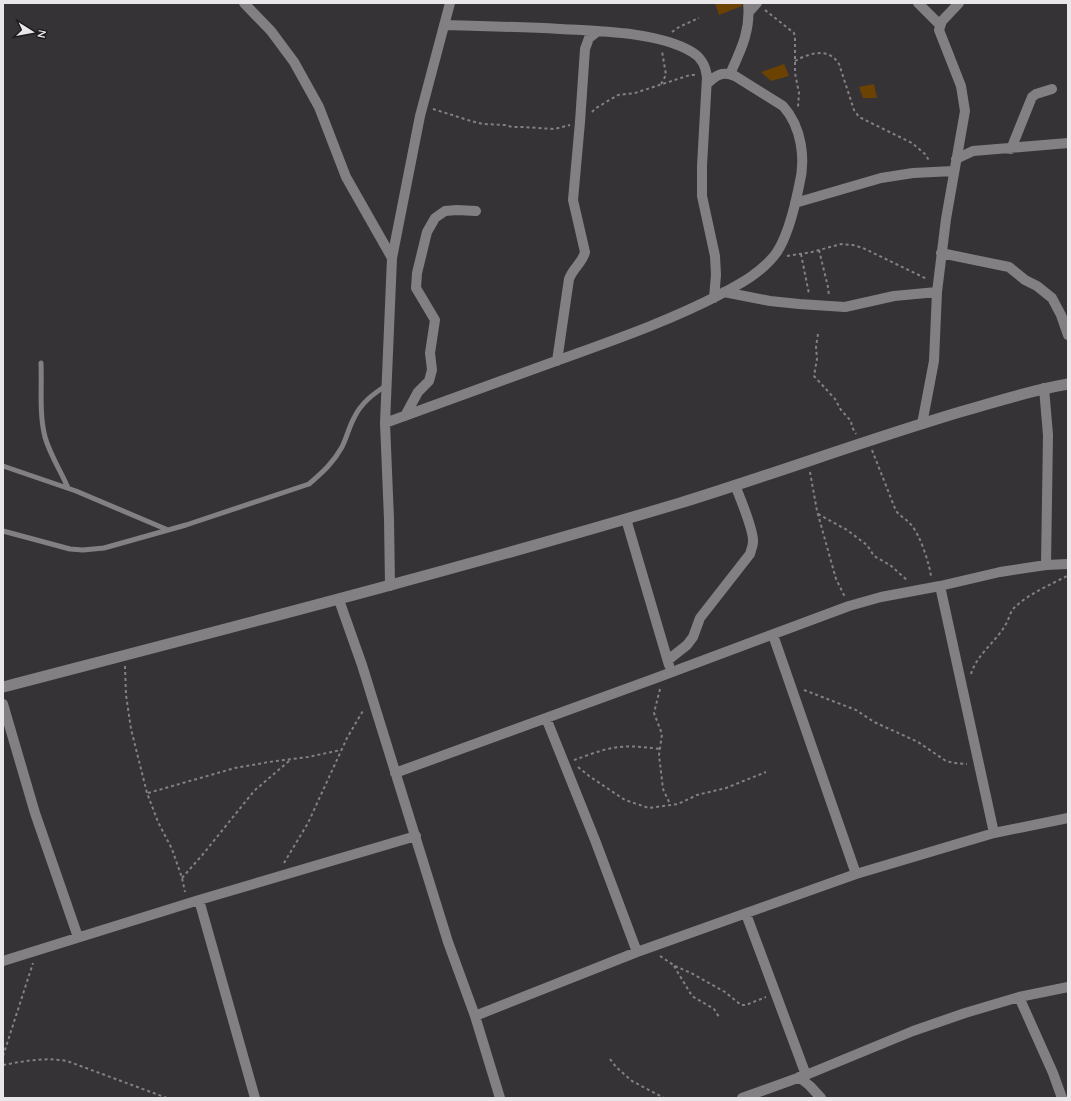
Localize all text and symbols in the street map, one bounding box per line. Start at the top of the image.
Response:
north arrow [12,12,52,52]
text: N [34,29,49,39]

